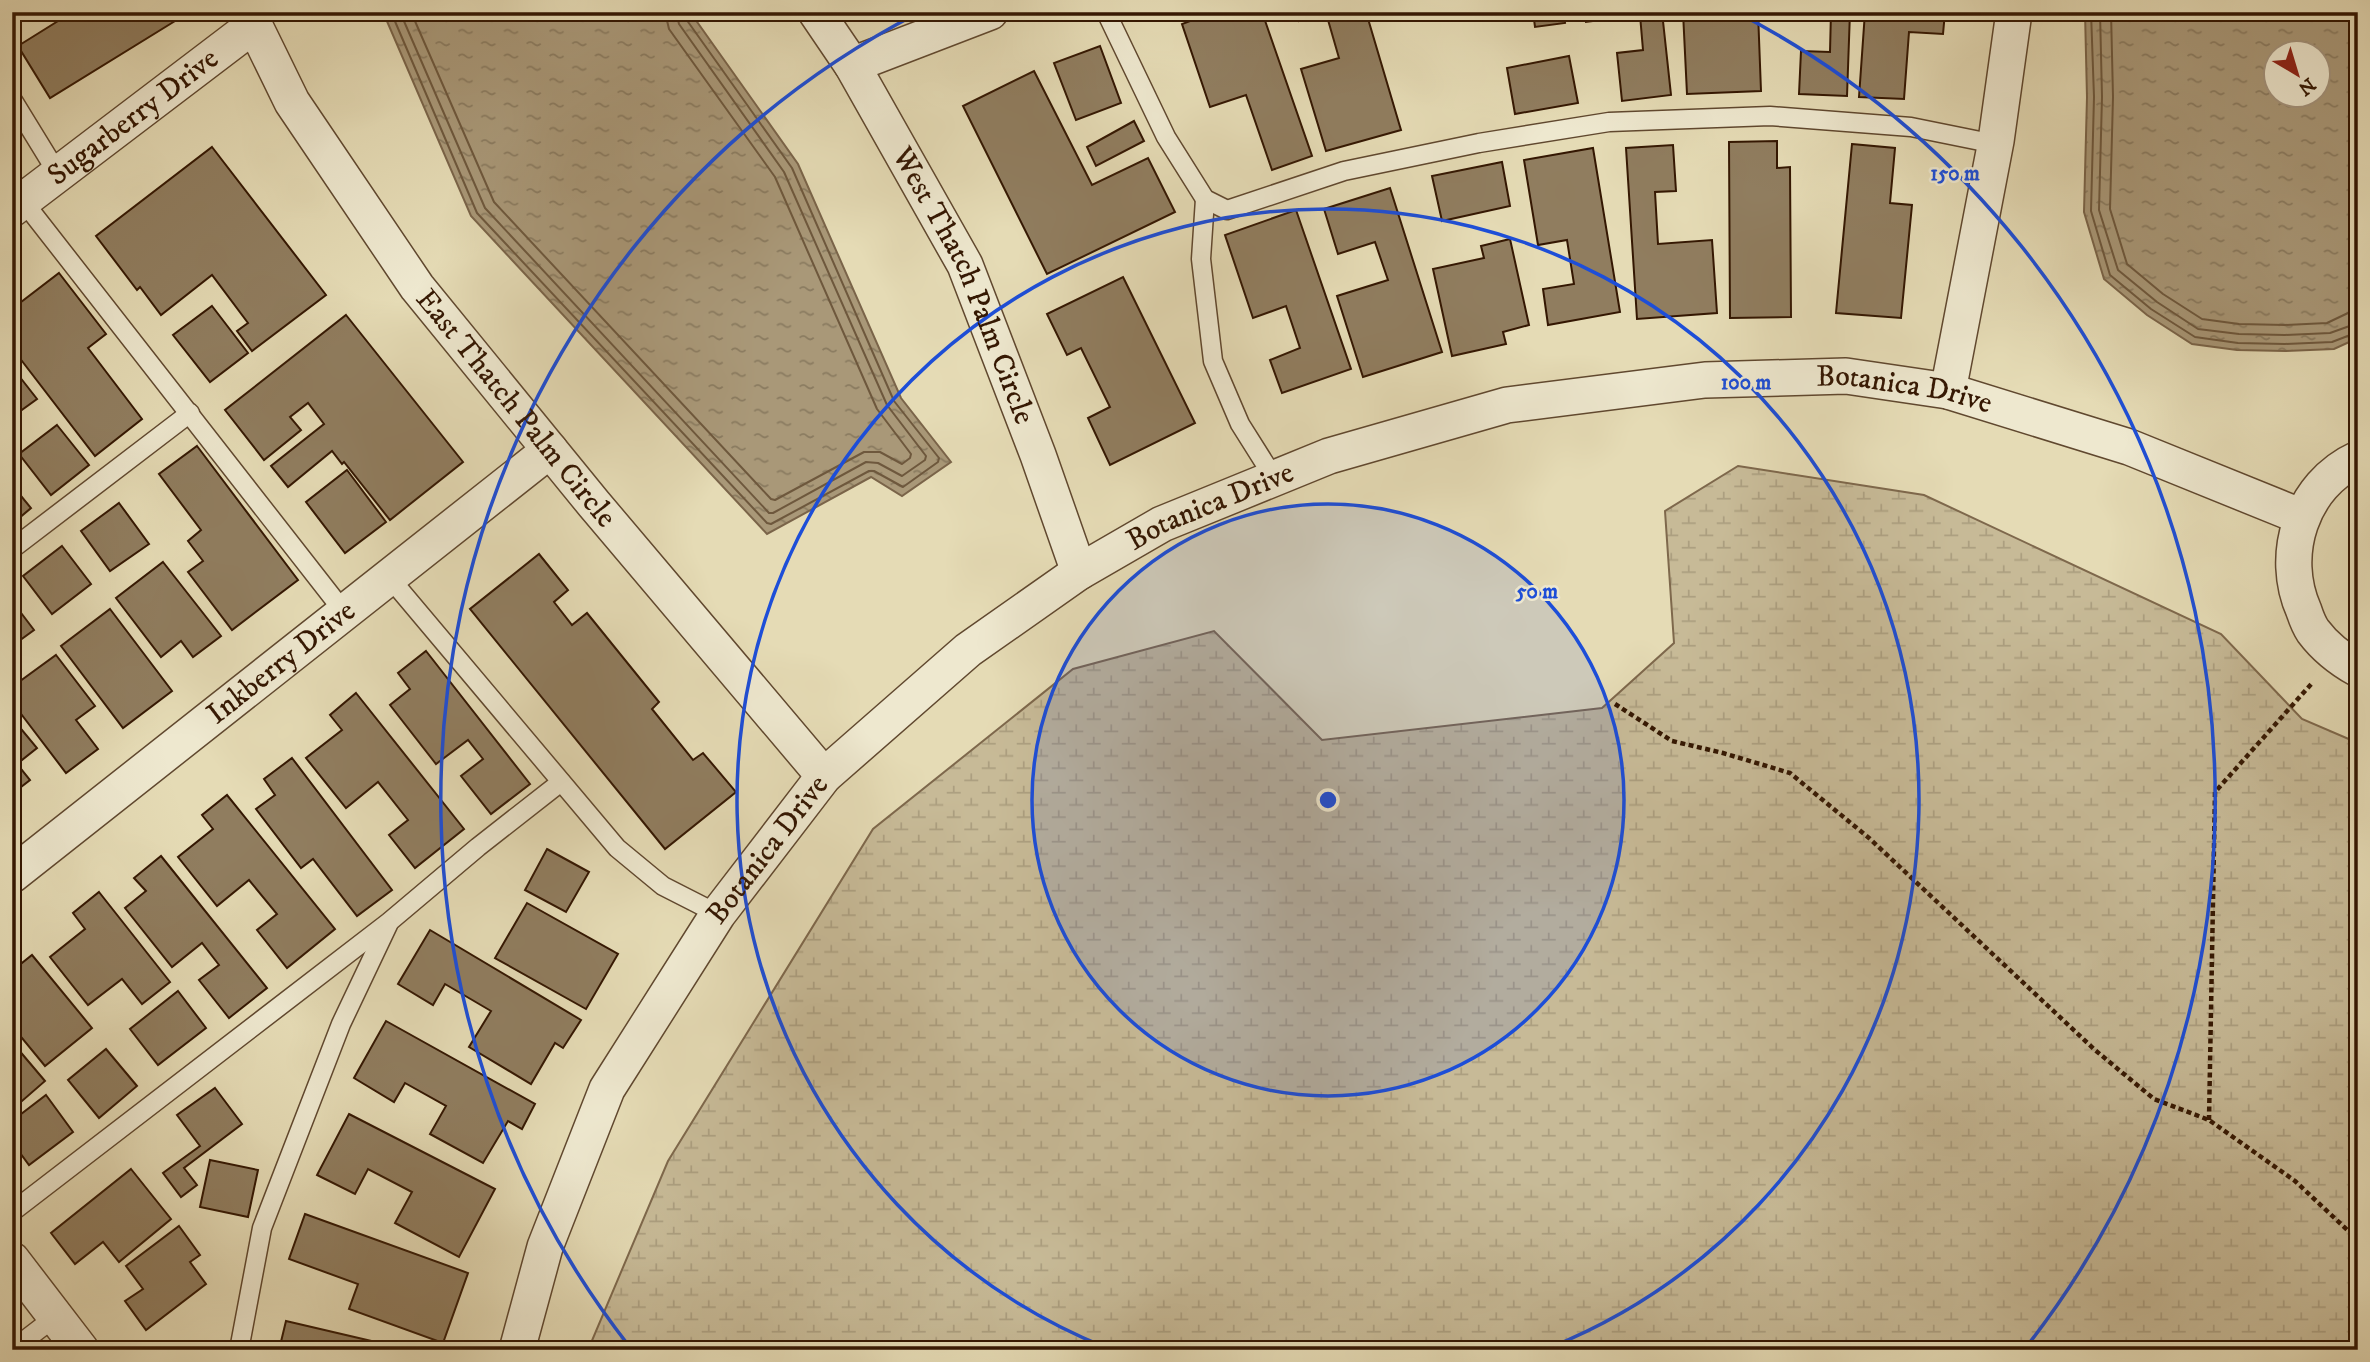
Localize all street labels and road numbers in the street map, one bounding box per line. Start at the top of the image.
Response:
street label: Sugarberry Drive [40,40,226,194]
street label: West Thatch Palm Circle [883,140,1043,429]
street label: East Thatch Palm Circle [408,282,624,535]
street label: Botanica Drive [1816,357,1997,422]
street label: Botanica Drive [1120,454,1299,559]
street label: Inkberry Drive [199,592,363,732]
street label: Botanica Drive [699,768,837,931]

